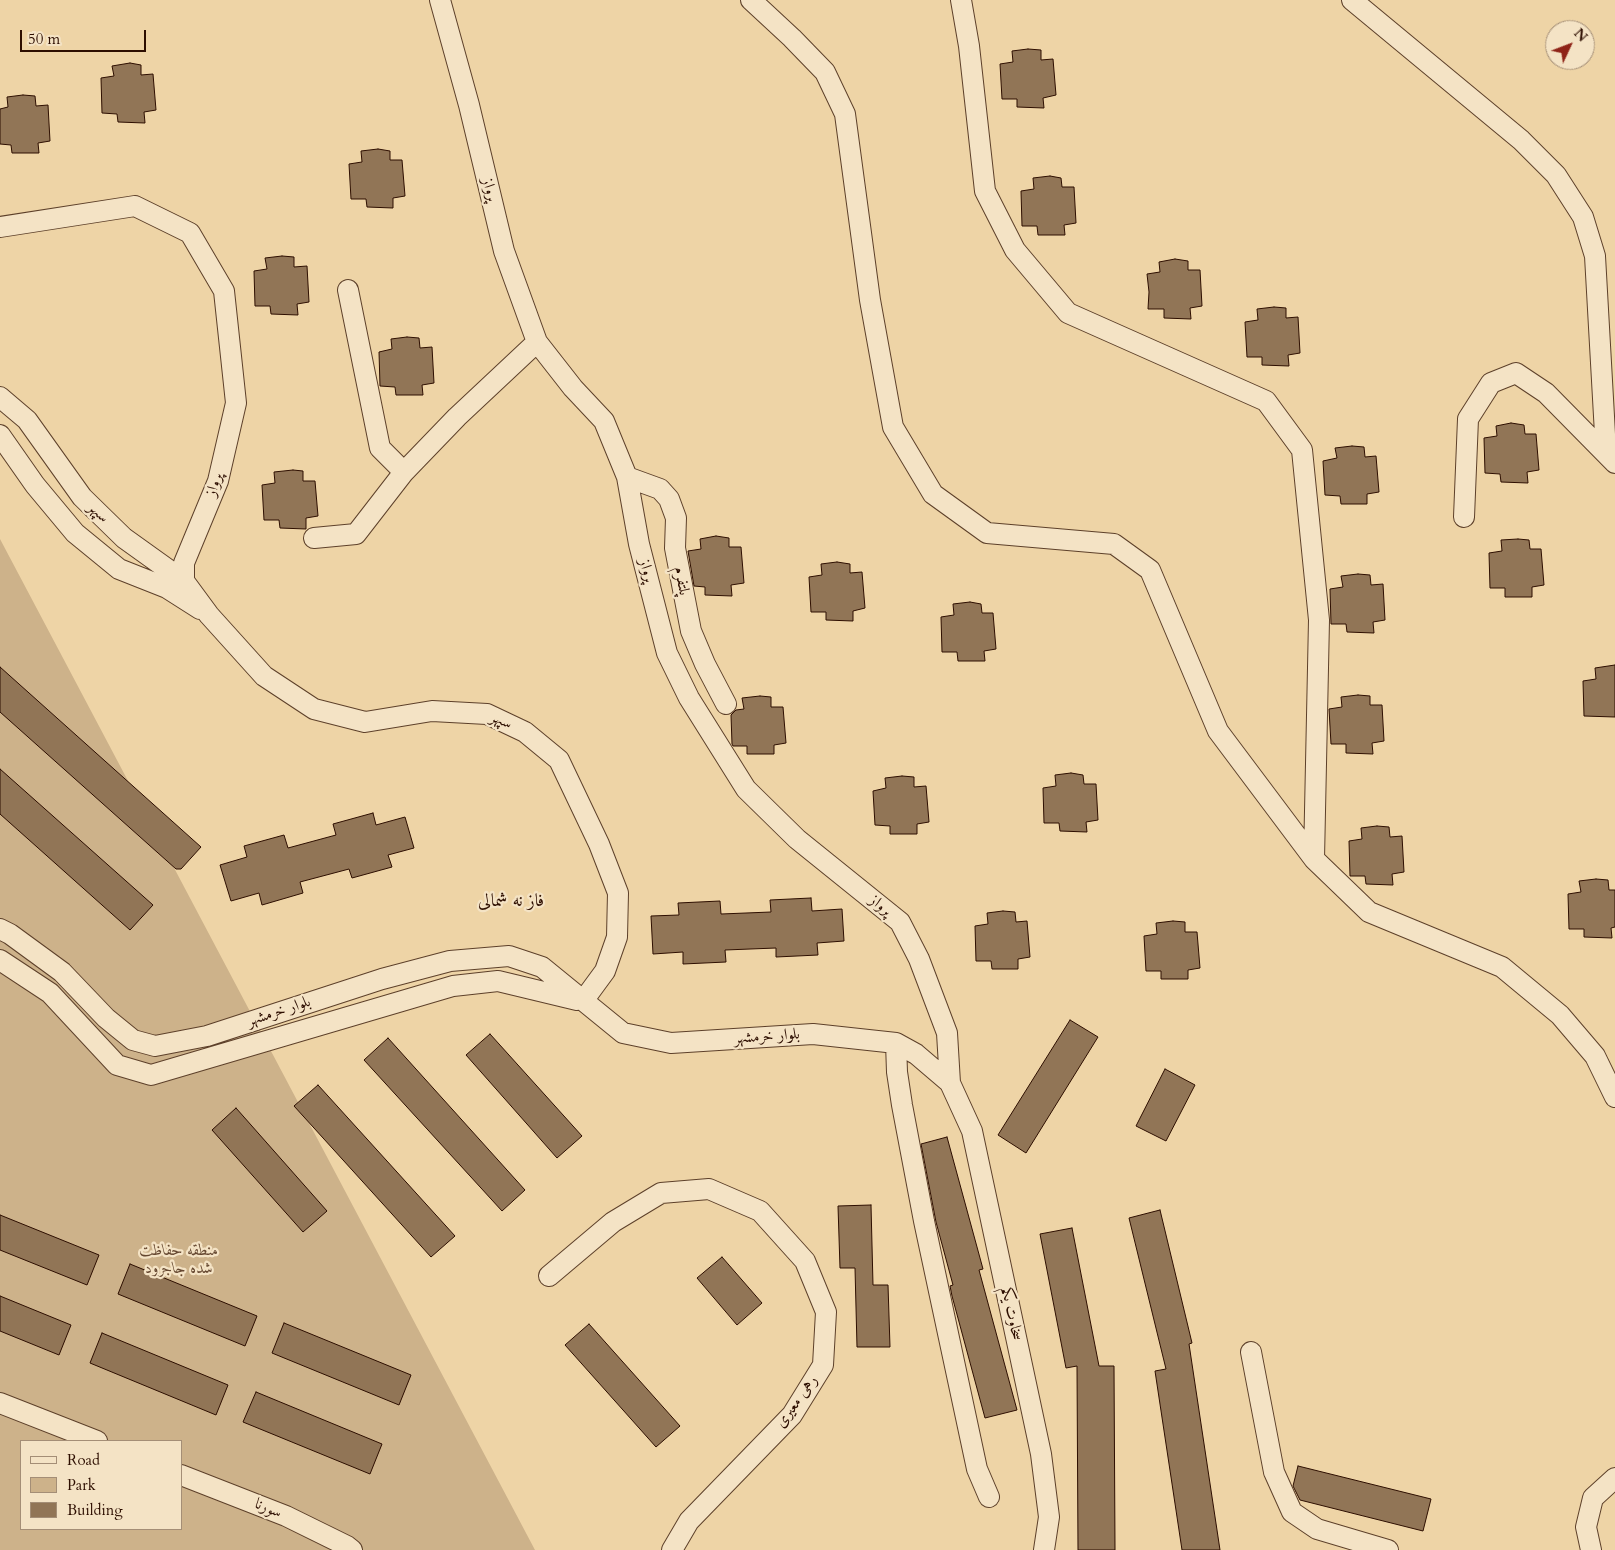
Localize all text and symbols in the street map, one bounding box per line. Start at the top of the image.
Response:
scale bar [22,20,149,52]
north arrow [1545,20,1595,70]
text: N [1570,24,1592,46]
text: 50 m [28,29,60,49]
street label: پرواز [477,176,501,204]
street label: پرواز [202,471,228,499]
street label: سپهر [83,498,113,528]
street label: پرواز [634,557,658,585]
street label: پلتفرم [669,565,693,597]
street label: سپهر [487,708,515,734]
district label: فاز نه شمالی [478,891,544,913]
street label: پرواز [865,891,895,921]
street label: بلوار خرمشهر [245,993,313,1031]
street label: بلوار خرمشهر [734,1025,800,1049]
park label: منطقه حفاظت شده جاجرود [140,1241,218,1279]
street label: سخاوت یکم [996,1285,1026,1343]
street label: رهی معیری [772,1372,822,1432]
legend [20,1440,182,1530]
text: Road [67,1450,100,1470]
text: Park [67,1475,96,1495]
street label: سورنا [252,1495,284,1523]
text: Building [67,1500,123,1520]

